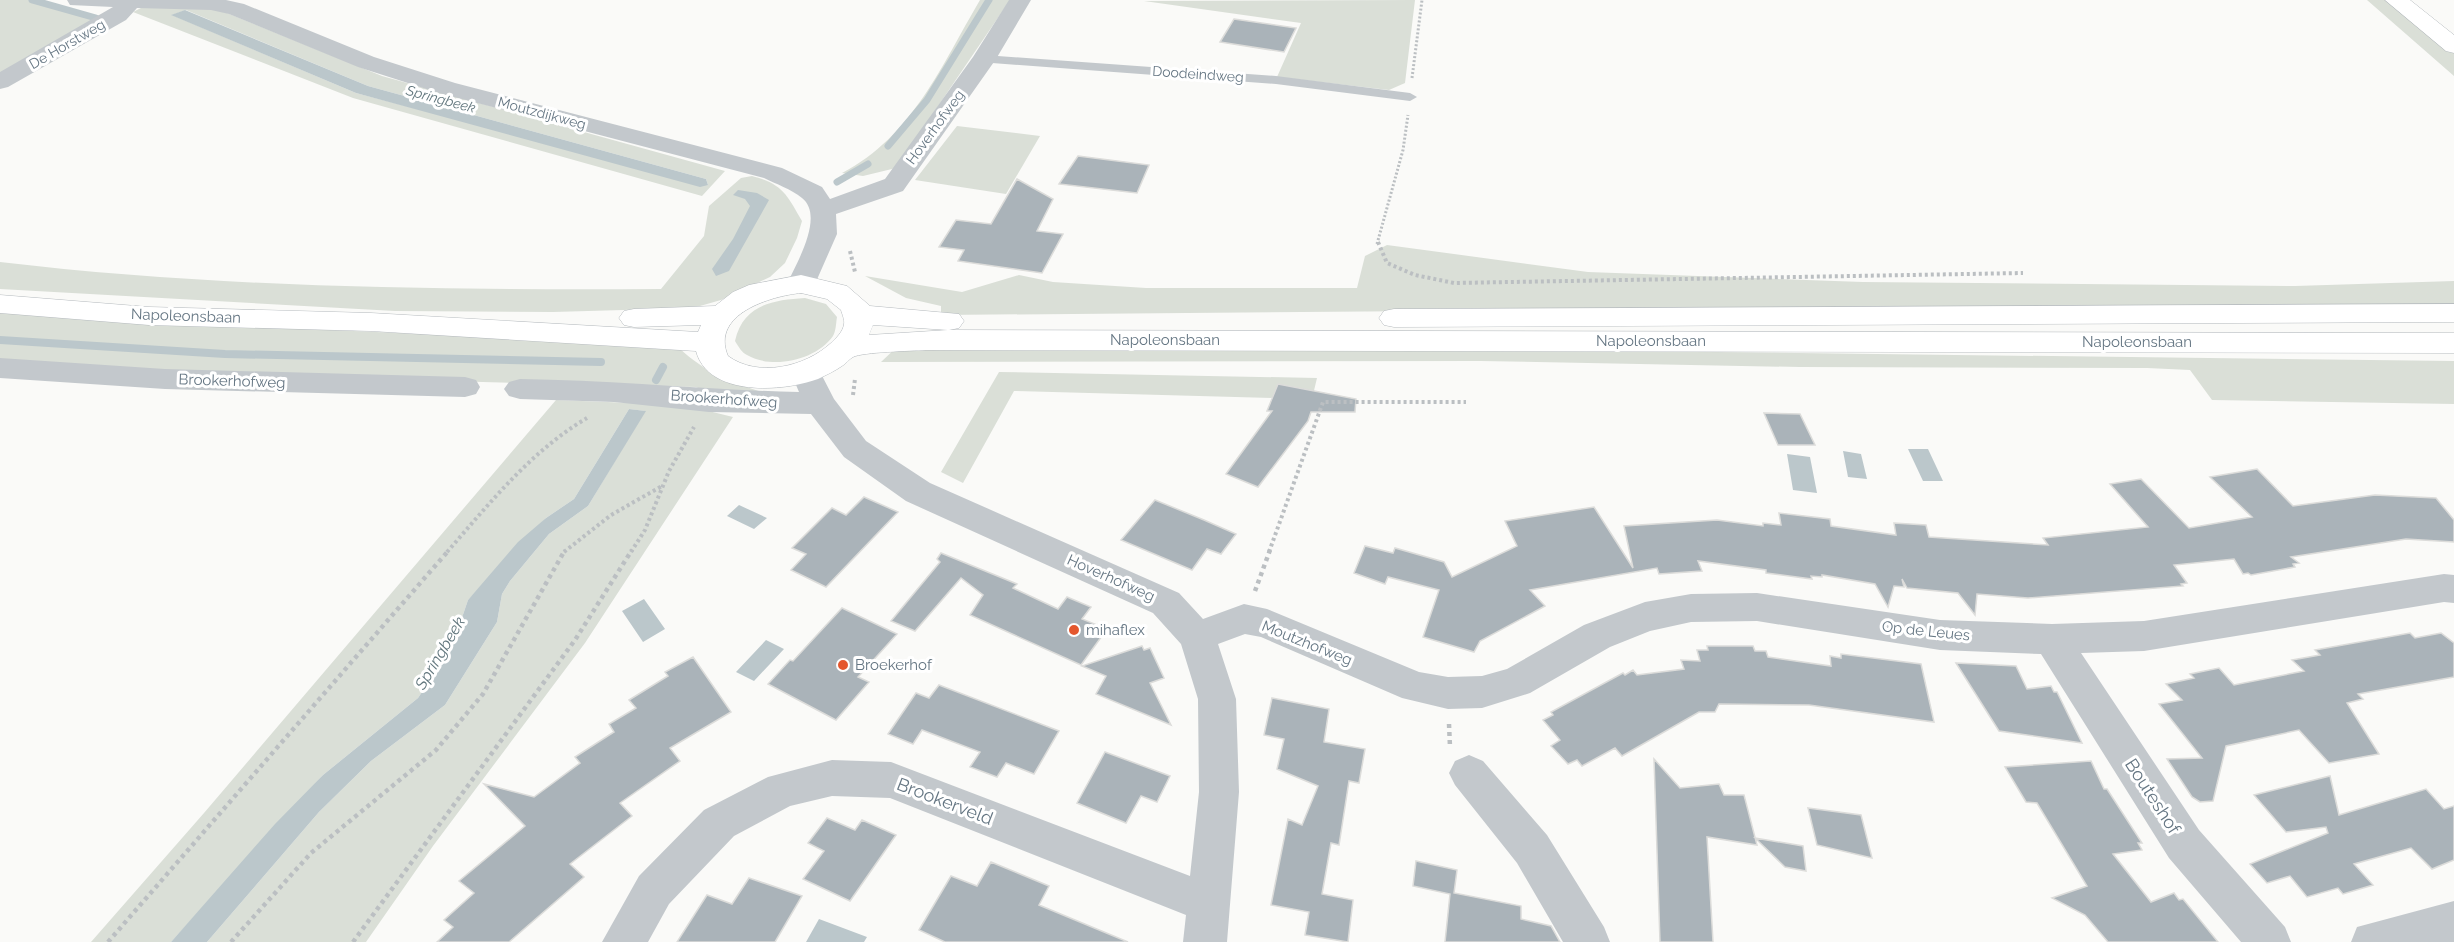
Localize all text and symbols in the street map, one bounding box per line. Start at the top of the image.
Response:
street label: De Horstweg [26,16,108,72]
street label: Doodeindweg [1152,63,1244,85]
water label: Springbeek [404,82,478,116]
street label: Hoverhofweg [903,87,967,167]
street label: Moutzdijkweg [496,94,588,132]
street label: Napoleonsbaan [131,305,241,327]
street label: Napoleonsbaan [1110,331,1220,349]
street label: Napoleonsbaan [1596,332,1706,350]
street label: Napoleonsbaan [2082,333,2192,351]
street label: Brookerhofweg [178,370,286,392]
street label: Brookerhofweg [670,386,778,412]
street label: Hoverhofweg [1064,551,1158,605]
water label: Springbeek [410,613,469,694]
street label: Moutzhofweg [1259,617,1355,669]
street label: Op de Leues [1881,617,1971,645]
place label: mihaflex [1086,621,1145,639]
marker: mihaflex [1067,623,1081,637]
place label: Broekerhof [855,656,933,674]
marker: Broekerhof [836,658,850,672]
street label: Bouteshof [2121,754,2186,838]
street label: Brookerveld [894,773,996,829]

